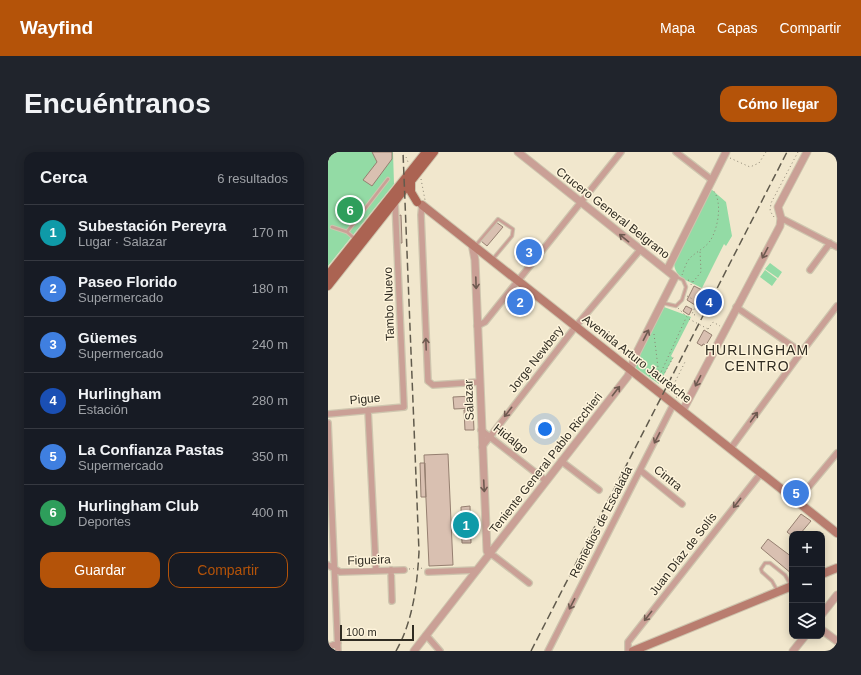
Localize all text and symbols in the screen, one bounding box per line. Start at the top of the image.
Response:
text: Wayfind [20,17,93,38]
text: Mapa [660,20,695,36]
text: Capas [717,20,758,36]
text: Compartir [780,20,841,36]
button: Cómo llegar [720,86,837,122]
text: Encuéntranos [24,88,211,119]
street label: Crucero General Belgrano [553,164,673,262]
text: Cerca [40,168,87,187]
text: 6 resultados [217,171,288,186]
pin: 6 [337,195,363,225]
text: Subestación Pereyra [78,217,226,234]
text: 1 [49,225,57,240]
text: 170 m [252,225,288,240]
one-way arrow [619,233,630,242]
text: Lugar · Salazar [78,234,167,249]
pin: 3 [516,237,542,267]
one-way arrow [761,247,768,259]
street label: Tambo Nuevo [381,266,397,341]
text: Paseo Florido [78,273,177,290]
one-way arrow [472,276,479,289]
text: 2 [49,281,57,296]
text: 180 m [252,281,288,296]
pin: 2 [507,287,533,317]
pin: 4 [696,287,722,317]
text: Supermercado [78,290,163,305]
street label: Avenida Arturo Jauretche [580,312,695,406]
street label: Jorge Newbery [506,323,566,395]
text: Güemes [78,329,137,346]
one-way arrow [643,329,650,341]
text: 3 [49,337,57,352]
text: 240 m [252,337,288,352]
one-way arrow [422,338,430,351]
district label: HURLINGHAM CENTRO [705,342,809,374]
text: Supermercado [78,346,163,361]
one-way arrow [694,375,702,387]
street label: Salazar [461,379,477,421]
text: Hurlingham [78,385,161,402]
one-way arrow [612,385,621,396]
street label: Teniente General Pablo Ricchieri [487,390,605,536]
street label: Pigue [349,391,381,407]
text: 4 [49,393,57,408]
text: 280 m [252,393,288,408]
text: Estación [78,402,128,417]
one-way arrow [504,407,513,418]
one-way arrow [750,411,758,422]
your location [535,419,555,439]
street label: Hidalgo [491,421,532,457]
one-way arrow [652,432,660,444]
text: La Confianza Pastas [78,441,224,458]
text: 5 [49,449,57,464]
text: 350 m [252,449,288,464]
text: Supermercado [78,458,163,473]
street label: Cintra [651,462,685,494]
street label: Remedios de Escalada [567,464,635,580]
pin: 5 [783,478,809,508]
one-way arrow [480,479,487,492]
text: Hurlingham Club [78,497,199,514]
one-way arrow [733,498,742,509]
text: 6 [49,505,57,520]
text: 400 m [252,505,288,520]
pin: 1 [453,510,479,540]
street label: Juan Díaz de Solís [646,510,720,598]
text: Deportes [78,514,131,529]
map controls [789,531,825,639]
button: + [789,531,825,567]
button: Guardar [40,552,160,588]
button: Compartir [168,552,288,588]
street label: Figueira [347,552,391,568]
button: − [789,567,825,603]
one-way arrow [568,598,575,610]
button: layers [789,603,825,639]
one-way arrow [644,611,652,622]
scale bar [340,623,414,642]
text: 100 m [346,626,377,638]

